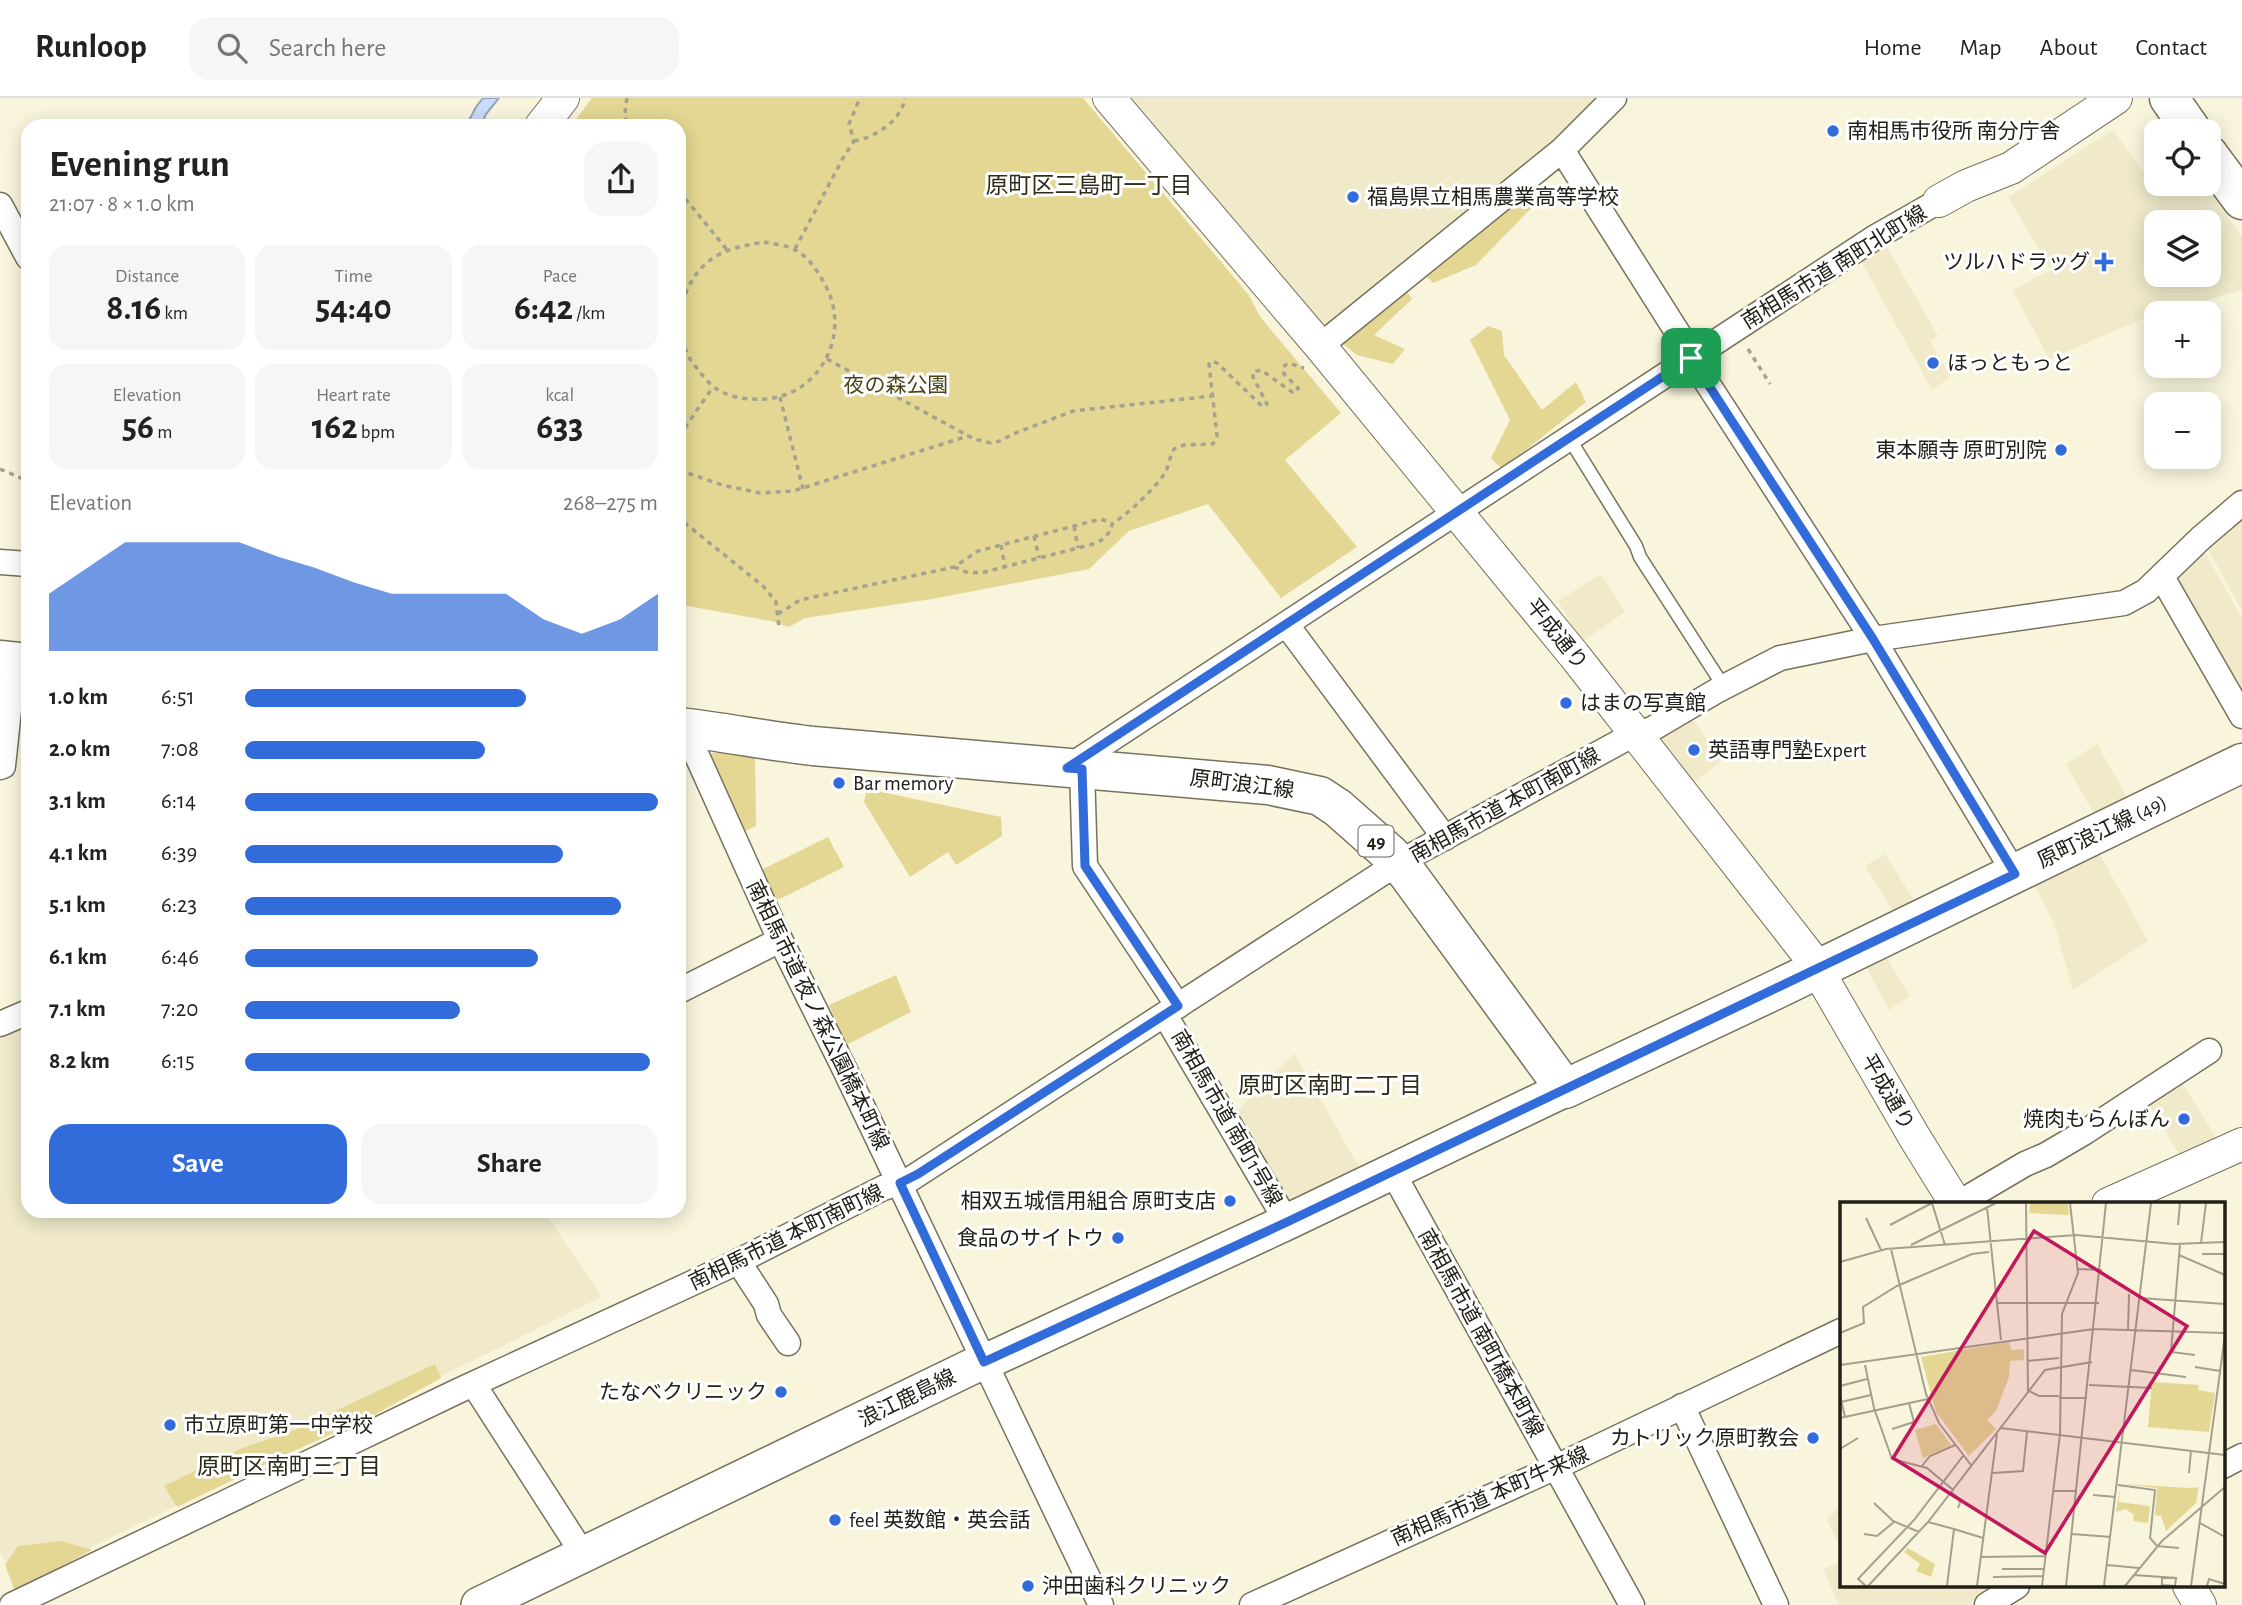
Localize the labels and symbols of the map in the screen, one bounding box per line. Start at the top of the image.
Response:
place label: 南相馬市役所 南分庁舎 [1847,120,2060,142]
marker: 南相馬市役所 南分庁舎 [1825,123,1841,139]
district label: 原町区三島町一丁目 [986,173,1193,198]
place label: 福島県立相馬農業高等学校 [1367,186,1619,208]
marker: 福島県立相馬農業高等学校 [1345,189,1361,205]
street label: 南相馬市道 南町北町線 [1738,201,1930,333]
place label: ツルハドラッグ [1943,251,2090,273]
marker: ツルハドラッグ [2096,254,2112,270]
pin [1661,328,1721,388]
place label: ほっともっと [1947,353,2073,374]
marker: ほっともっと [1925,355,1941,371]
park label: 夜の森公園 [844,374,949,396]
place label: 東本願寺 原町別院 [1876,439,2047,461]
marker: 東本願寺 原町別院 [2053,442,2069,458]
street label: 平成通り [1522,594,1592,674]
place label: はまの写真館 [1580,692,1706,714]
marker: はまの写真館 [1558,695,1574,711]
place label: 英語専門塾Expert [1708,739,1866,761]
marker: 英語専門塾Expert [1686,742,1702,758]
street label: 南相馬市道 本町南町線 [1406,744,1604,866]
street label: 原町浪江線 [1189,767,1295,801]
place label: Bar memory [853,773,953,794]
marker: Bar memory [831,775,847,791]
street label: 原町浪江線 (49) [2034,790,2170,872]
road number: 49 [1358,826,1394,856]
street label: 南相馬市道 夜ノ森公園橋本町線 [743,876,893,1154]
street label: 南相馬市道 南町1号線 [1168,1026,1286,1210]
street label: 平成通り [1857,1050,1919,1134]
district label: 原町区南町二丁目 [1238,1073,1422,1098]
place label: 焼肉もらんぼん [2023,1108,2170,1130]
marker: 焼肉もらんぼん [2176,1111,2192,1127]
street label: 南相馬市道 本町南町線 [685,1180,887,1294]
place label: 相双五城信用組合 原町支店 [961,1190,1216,1212]
marker: 相双五城信用組合 原町支店 [1222,1193,1238,1209]
inset map [1840,1202,2224,1588]
street label: 南相馬市道 南町橋本町線 [1415,1225,1547,1441]
place label: 食品のサイトウ [957,1227,1104,1249]
marker: 食品のサイトウ [1110,1230,1126,1246]
street label: 浪江鹿島線 [855,1365,959,1431]
place label: たなべクリニック [599,1381,767,1403]
marker: たなべクリニック [773,1384,789,1400]
place label: 市立原町第一中学校 [184,1414,373,1436]
marker: 市立原町第一中学校 [162,1417,178,1433]
place label: カトリック原町教会 [1610,1427,1799,1449]
marker: カトリック原町教会 [1805,1430,1821,1446]
street label: 南相馬市道 本町牛来線 [1388,1443,1592,1549]
district label: 原町区南町三丁目 [197,1454,381,1479]
place label: feel 英数館・英会話 [849,1509,1030,1531]
marker: feel 英数館・英会話 [827,1512,843,1528]
place label: 沖田歯科クリニック [1042,1575,1231,1597]
marker: 沖田歯科クリニック [1020,1578,1036,1594]

